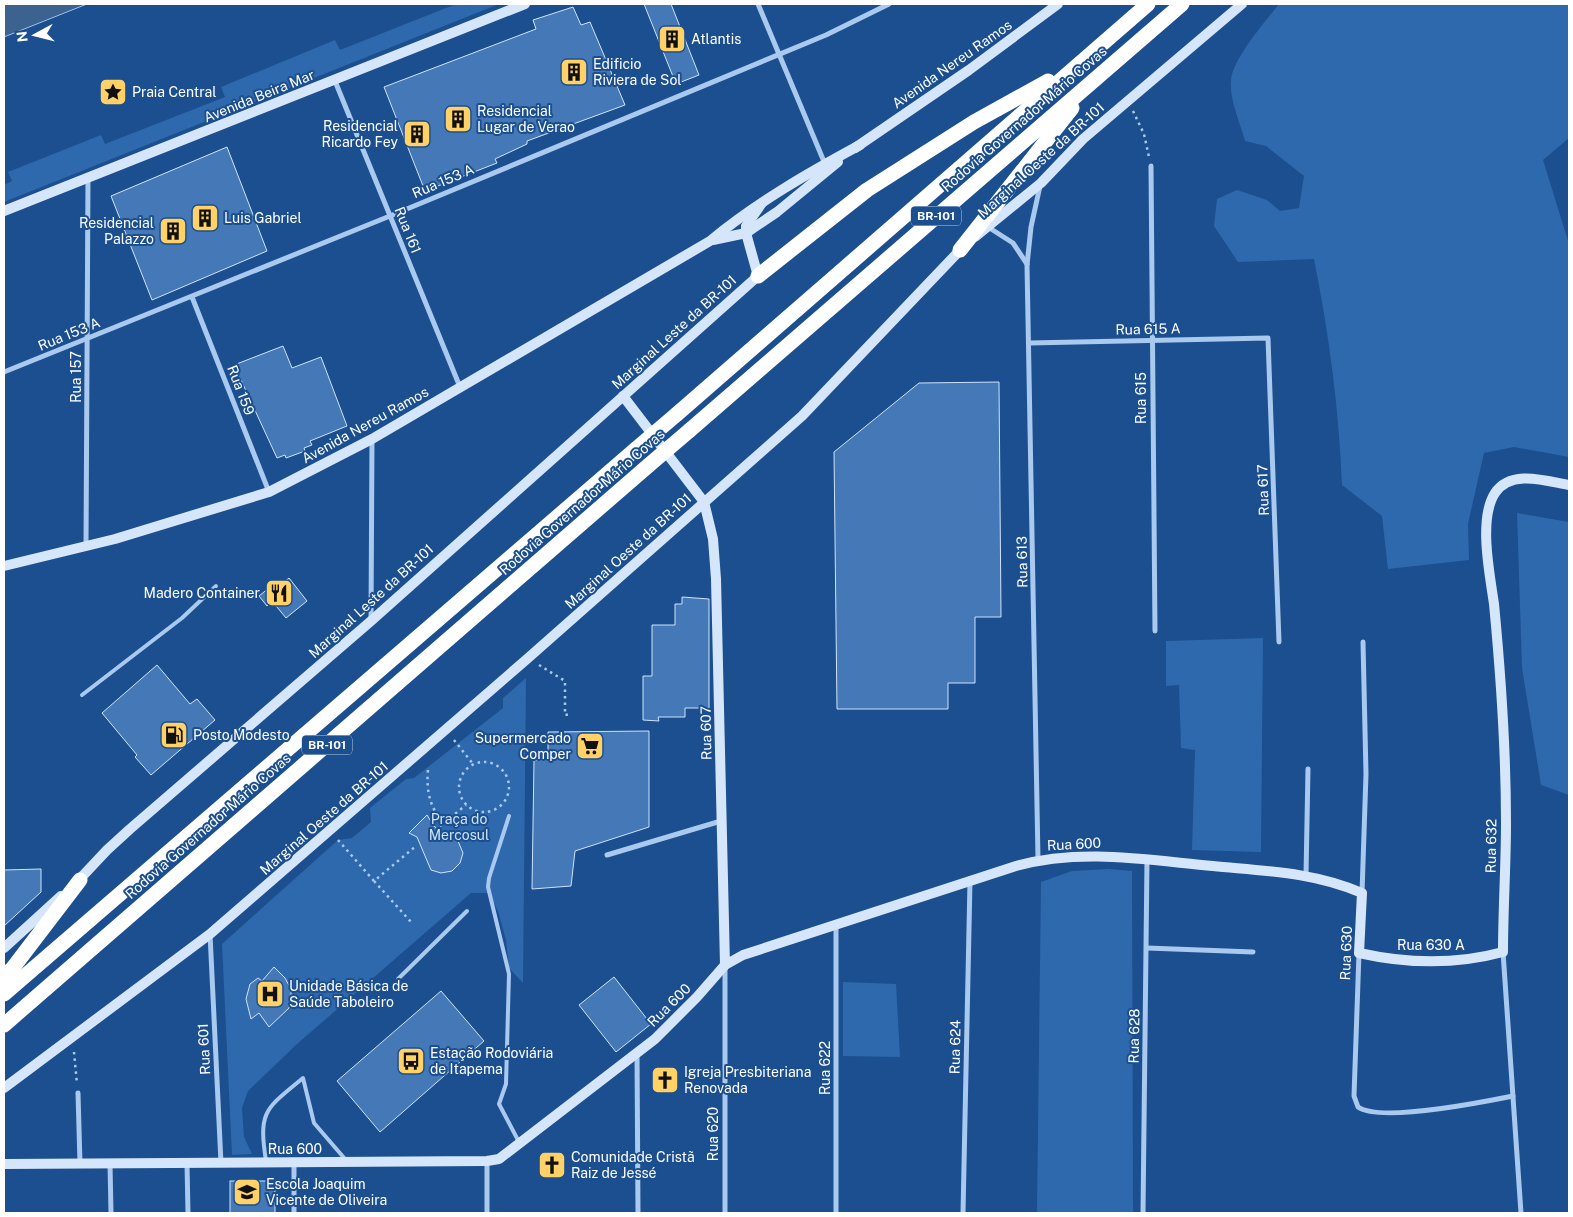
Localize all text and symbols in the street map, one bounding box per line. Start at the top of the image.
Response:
north arrow [10,10,60,60]
street label: Avenida Nereu Ramos [889,17,1015,111]
building icon: Atlantis [657,24,687,54]
text: N [13,30,31,43]
place label: Atlantis [691,31,741,47]
street label: Rodovia Governador Mário Covas [938,43,1110,195]
place label: Edificio Riviera de Sol [593,56,682,88]
building icon: Edificio Riviera de Sol [559,57,589,87]
street label: Avenida Beira Mar [201,67,317,125]
place icon: Praia Central [98,77,128,107]
place label: Praia Central [132,84,216,100]
street label: Marginal Oeste da BR-101 [975,99,1107,221]
place label: Residencial Lugar de Verao [477,103,575,135]
building icon: Residencial Lugar de Verao [443,104,473,134]
place label: Residencial Ricardo Fey [322,118,398,150]
building icon: Residencial Ricardo Fey [402,119,432,149]
street label: Rua 153 A [410,161,476,201]
building icon: Luis Gabriel [190,203,220,233]
street label: Rua 161 [391,204,425,256]
road number: BR-101 [911,207,961,226]
place label: Luis Gabriel [224,210,302,226]
place label: Residencial Palazzo [79,215,154,247]
building icon: Residencial Palazzo [158,216,188,246]
street label: Marginal Leste da BR-101 [608,272,740,392]
street label: Rua 153 A [36,314,102,354]
street label: Rua 615 A [1115,320,1181,338]
street label: Rua 157 [68,351,84,403]
street label: Rua 159 [224,363,258,417]
street label: Rua 615 [1133,372,1149,424]
street label: Avenida Nereu Ramos [299,384,431,466]
street label: Rodovia Governador Mário Covas [496,426,668,578]
street label: Rua 617 [1254,464,1272,516]
street label: Marginal Oeste da BR-101 [562,490,694,612]
street label: Rua 613 [1014,536,1030,588]
street label: Marginal Leste da BR-101 [305,541,437,661]
restaurant icon: Madero Container [264,578,294,608]
place label: Madero Container [144,585,260,601]
street label: Rua 607 [698,706,714,760]
fuel station icon: Posto Modesto [159,720,189,750]
place label: Posto Modesto [193,727,290,743]
place label: Supermercado Comper [475,730,571,762]
supermarket icon: Supermercado Comper [575,731,605,761]
road number: BR-101 [302,736,352,754]
street label: Rodovia Governador Mário Covas [122,750,294,902]
street label: Marginal Oeste da BR-101 [257,758,391,878]
park label: Praça do Mercosul [429,811,489,843]
street label: Rua 632 [1483,819,1499,873]
street label: Rua 600 [1046,835,1102,853]
street label: Rua 630 [1337,925,1355,981]
street label: Rua 630 A [1397,937,1465,953]
place label: Unidade Básica de Saúde Taboleiro [289,978,408,1010]
hospital icon: Unidade Básica de Saúde Taboleiro [255,979,285,1009]
street label: Rua 600 [644,980,694,1030]
street label: Rua 628 [1126,1008,1142,1064]
street label: Rua 624 [947,1019,963,1074]
street label: Rua 601 [195,1023,213,1075]
street label: Rua 622 [817,1041,833,1095]
place label: Estação Rodoviária de Itapema [430,1045,553,1077]
bus stop icon: Estação Rodoviária de Itapema [396,1046,426,1076]
place label: Igreja Presbiteriana Renovada [684,1064,811,1096]
church icon: Igreja Presbiteriana Renovada [650,1065,680,1095]
street label: Rua 620 [705,1107,721,1161]
street label: Rua 600 [268,1141,322,1157]
place label: Comunidade Cristã Raiz de Jessé [571,1149,695,1181]
church icon: Comunidade Cristã Raiz de Jessé [537,1150,567,1180]
place label: Escola Joaquim Vicente de Oliveira [266,1176,387,1208]
school or university icon: Escola Joaquim Vicente de Oliveira [232,1177,262,1207]

